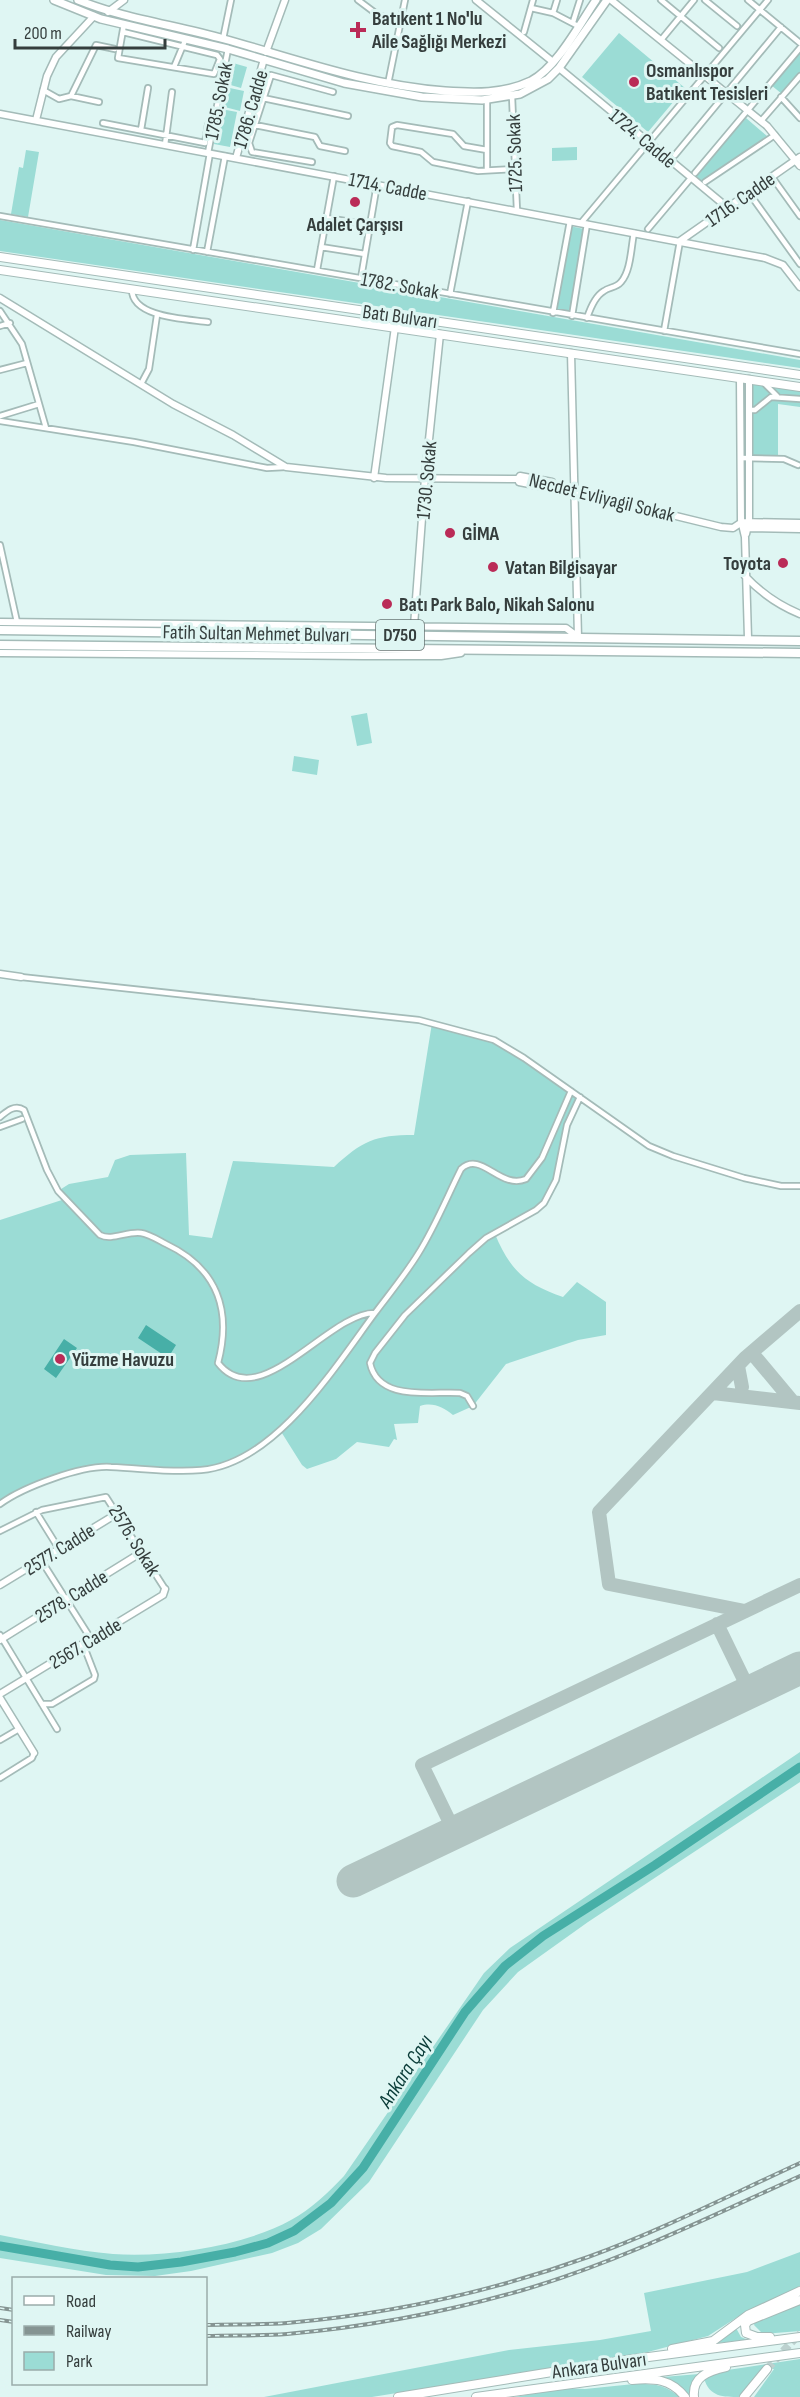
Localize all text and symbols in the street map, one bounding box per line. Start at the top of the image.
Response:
place label: Batıkent 1 No'lu Aile Sağlığı Merkezi [371,7,506,54]
scale bar [15,12,165,50]
marker: Batıkent 1 No'lu Aile Sağlığı Merkezi [349,21,367,39]
text: 200 m [24,23,62,44]
place label: Osmanlıspor Batıkent Tesisleri [646,59,768,106]
street label: 1785. Sokak [200,60,238,142]
street label: 1786. Cadde [228,67,274,151]
marker: Osmanlıspor Batıkent Tesisleri [627,75,641,89]
street label: 1724. Cadde [604,104,681,174]
street label: 1725. Sokak [502,113,528,192]
street label: 1716. Cadde [701,167,780,232]
street label: 1714. Cadde [347,168,429,206]
marker: Adalet Çarşısı [348,195,362,209]
place label: Adalet Çarşısı [306,213,403,237]
street label: 1782. Sokak [359,267,441,305]
street label: Batı Bulvarı [361,300,439,334]
street label: 1730. Sokak [412,440,442,520]
street label: Necdet Evliyagil Sokak [526,468,677,528]
place label: GİMA [462,522,500,546]
marker: GİMA [443,526,457,540]
place label: Toyota [723,552,771,576]
place label: Vatan Bilgisayar [505,556,617,580]
marker: Toyota [776,556,790,570]
marker: Vatan Bilgisayar [486,560,500,574]
place label: Batı Park Balo, Nikah Salonu [399,593,595,617]
marker: Batı Park Balo, Nikah Salonu [380,597,394,611]
street label: Fatih Sultan Mehmet Bulvarı [162,620,350,648]
road number: D750 [376,620,424,650]
place label: Yüzme Havuzu [72,1348,174,1372]
marker: Yüzme Havuzu [53,1352,67,1366]
street label: 2576. Sokak [103,1501,166,1581]
street label: 2577. Cadde [20,1519,99,1581]
street label: 2578. Cadde [31,1565,112,1629]
street label: 2567. Cadde [45,1613,126,1675]
water label: Ankara Çayı [372,2030,438,2113]
legend [12,2277,207,2385]
text: Road [66,2291,96,2312]
text: Railway [66,2321,111,2342]
street label: Ankara Bulvarı [550,2348,648,2385]
text: Park [66,2351,92,2372]

